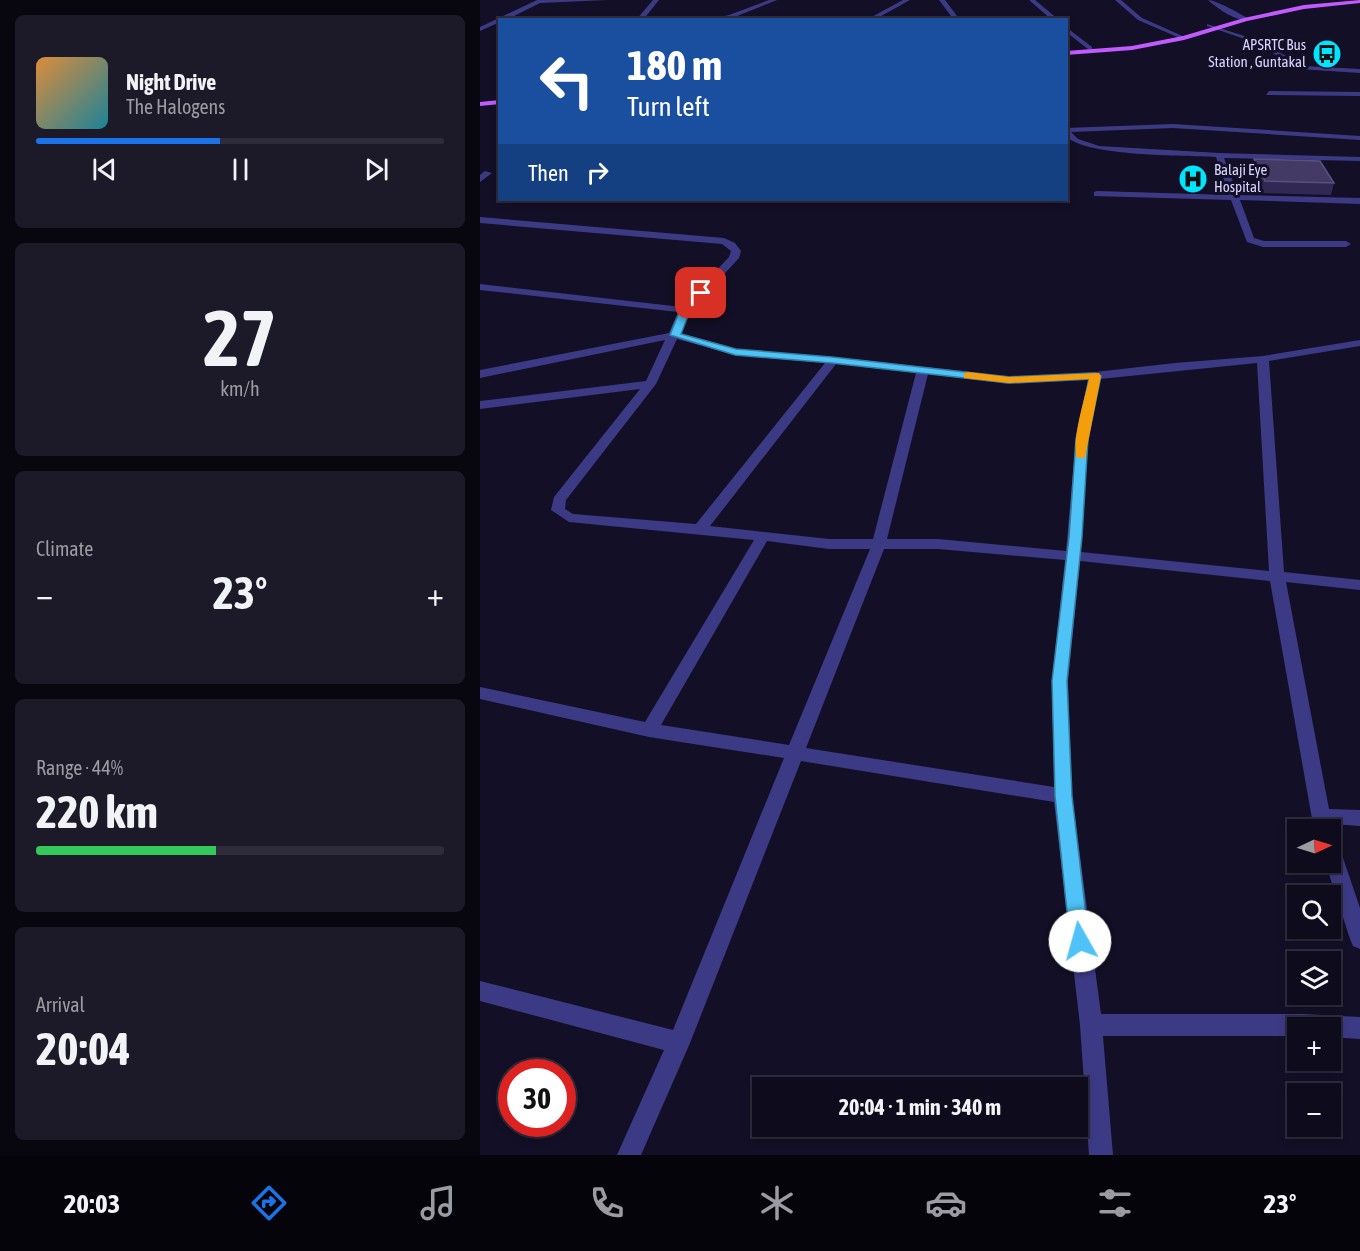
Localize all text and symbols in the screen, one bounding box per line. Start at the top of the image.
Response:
place label: APSRTC Bus Station , Guntakal [1208,36,1306,70]
bus stop icon: APSRTC Bus Station , Guntakal [1311,38,1343,70]
text: 180 m [627,41,722,89]
icon: left [528,42,606,120]
text: Night Drive [126,69,216,95]
text: Turn left [627,91,710,122]
text: The Halogens [126,95,225,118]
icon: previous [88,153,121,186]
icon: pause [224,153,257,186]
icon: next [360,153,393,186]
icon: right [581,156,614,189]
text: Then [528,160,569,186]
place label: Balaji Eye Hospital [1214,161,1267,195]
hospital icon: Balaji Eye Hospital [1177,163,1209,195]
pin [675,267,726,318]
icon: arrive [684,276,717,309]
text: 27 [203,293,277,383]
text: km/h [220,377,260,400]
text: Climate [36,537,93,560]
text: 23° [213,567,267,619]
text: − [36,575,53,613]
text: + [427,575,444,613]
text: Range · 44% [36,756,123,779]
text: 220 km [36,786,158,838]
north arrow [1287,819,1341,873]
map controls [1287,819,1341,1137]
button: search [1287,885,1341,939]
position arrow [1048,909,1112,973]
button: layers [1287,951,1341,1005]
text: Arrival [36,993,85,1016]
button: + [1287,1017,1341,1071]
text: 20:04 [36,1023,130,1075]
speed limit sign: 30 [498,1059,576,1137]
button: − [1287,1083,1341,1137]
text: 20:04 · 1 min · 340 m [839,1094,1001,1120]
icon: directions [248,1182,290,1224]
icon: music [417,1182,459,1224]
icon: phone [586,1182,628,1224]
icon: climate [756,1182,798,1224]
icon: car [925,1182,967,1224]
icon: filters [1094,1182,1136,1224]
text: 20:03 [64,1188,120,1219]
text: 23° [1264,1188,1296,1219]

